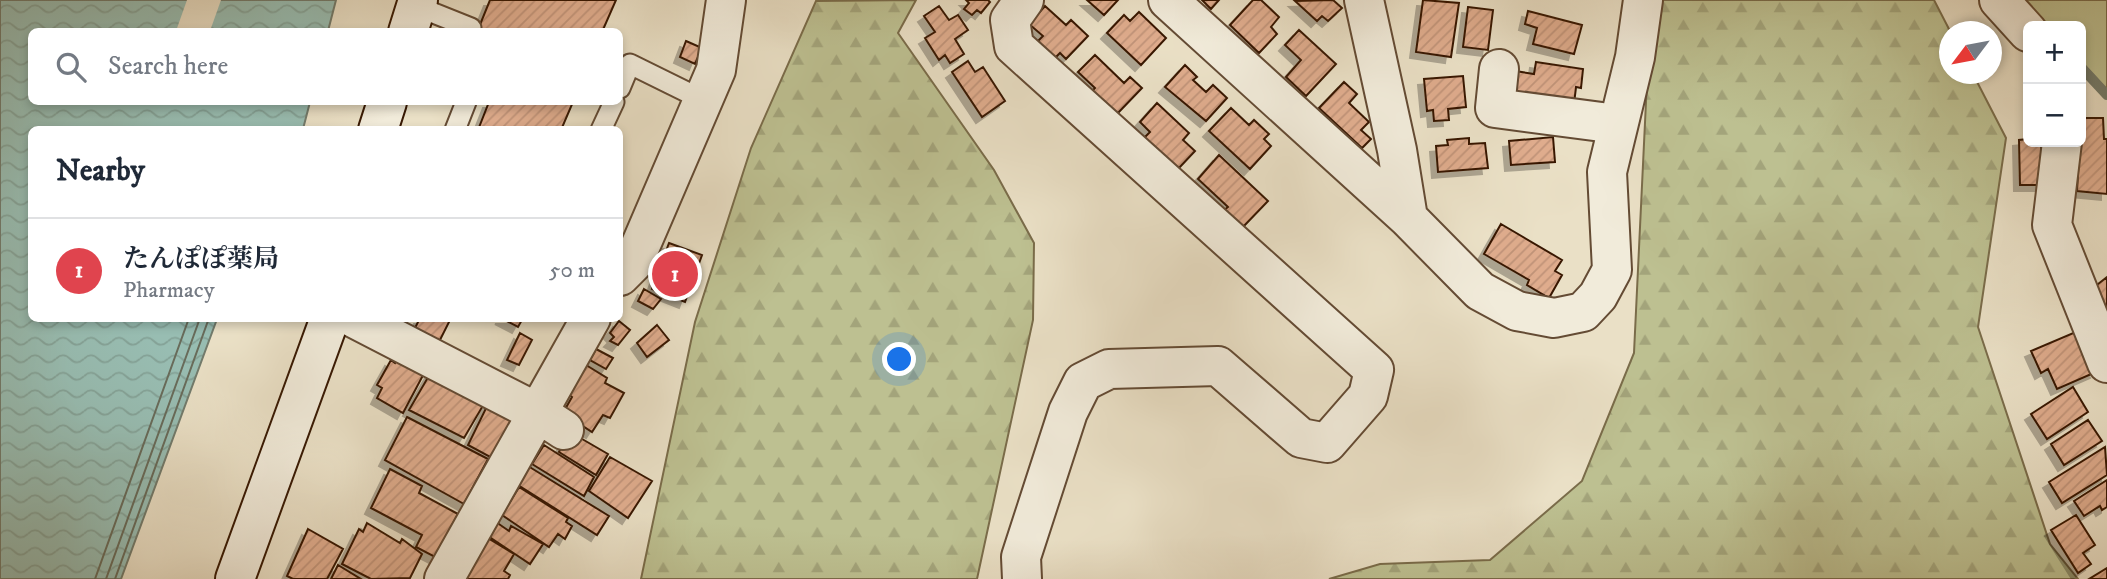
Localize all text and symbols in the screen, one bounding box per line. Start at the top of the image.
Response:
north arrow [1939,21,2002,84]
map controls [2023,21,2086,147]
button: + [2023,21,2086,84]
search box [28,28,623,105]
icon: search [52,48,90,86]
text: Search here [108,50,228,83]
button: − [2023,84,2086,147]
text: Nearby [56,153,145,190]
text: たんぽぽ薬局 [123,243,279,276]
pin: 1 [652,248,698,300]
text: 1 [75,256,83,285]
text: 50 m [549,256,595,285]
text: Pharmacy [123,276,215,305]
your location [882,342,916,376]

